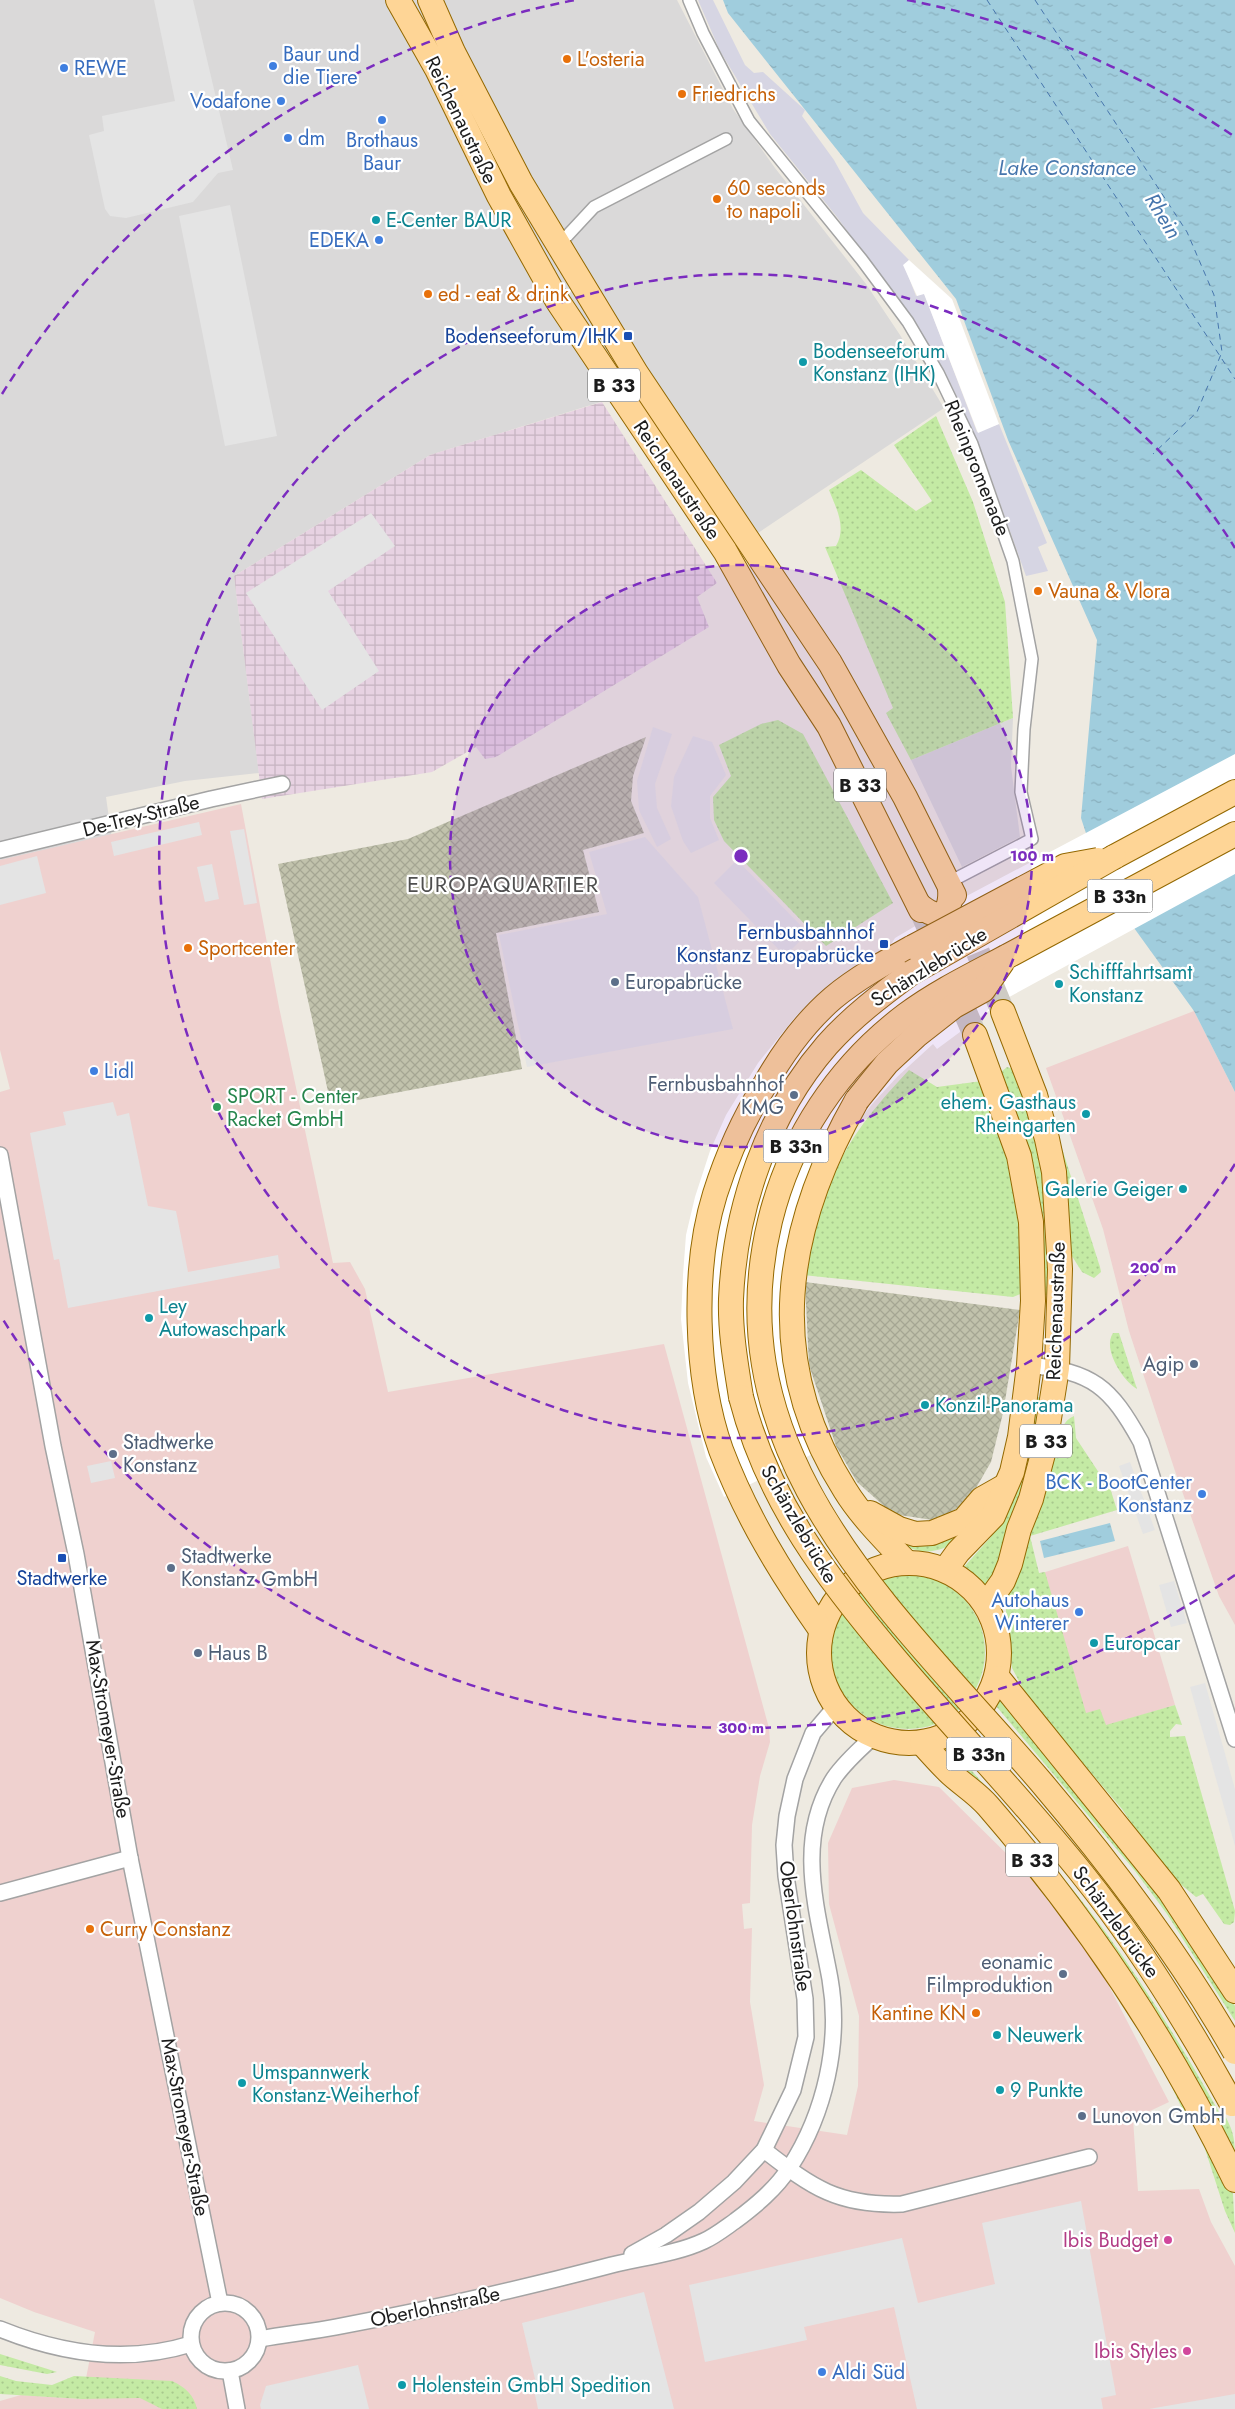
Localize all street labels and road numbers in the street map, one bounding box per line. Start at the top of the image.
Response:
street label: Reichenaustraße [418,51,504,189]
road number: B 33 [588,368,640,402]
street label: Rheinpromenade [937,396,1017,540]
street label: Reichenaustraße [626,414,728,546]
road number: B 33 [834,768,886,802]
street label: De-Trey-Straße [80,788,202,844]
road number: B 33n [1088,879,1152,912]
street label: Schänzlebrücke [865,920,993,1014]
road number: B 33n [764,1130,828,1162]
street label: Reichenaustraße [1039,1241,1073,1381]
road number: B 33 [1020,1424,1072,1458]
street label: Schänzlebrücke [753,1459,845,1589]
street label: Max-Stromeyer-Straße [78,1637,138,1821]
road number: B 33n [946,1738,1012,1770]
road number: B 33 [1006,1844,1058,1876]
street label: Oberlohnstraße [771,1859,819,1993]
street label: Schänzlebrücke [1065,1860,1167,1984]
street label: Max-Stromeyer-Straße [154,2035,216,2219]
street label: Oberlohnstraße [368,2279,502,2335]

